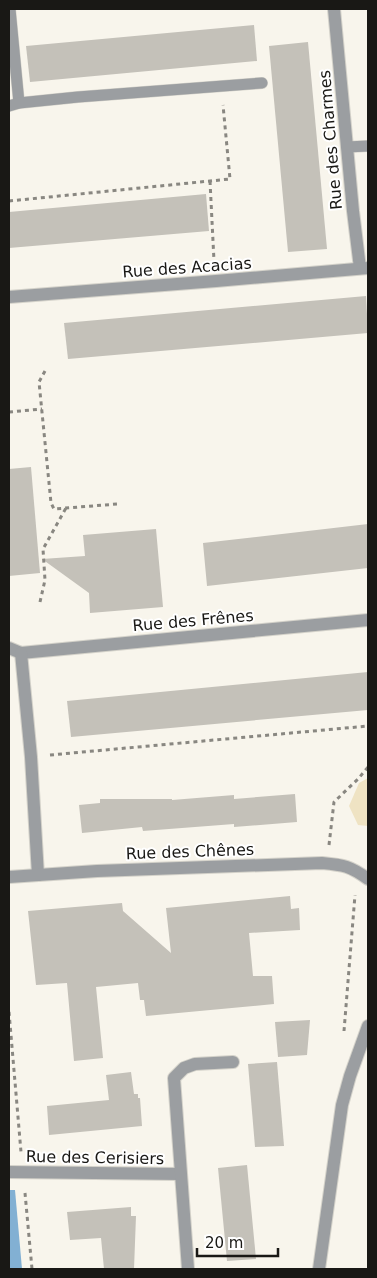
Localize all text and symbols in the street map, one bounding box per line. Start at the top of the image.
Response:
street label: Rue des Charmes [315,69,346,211]
street label: Rue des Acacias [122,254,252,281]
street label: Rue des Frênes [132,606,254,635]
street label: Rue des Chênes [126,840,254,863]
street label: Rue des Cerisiers [26,1147,164,1168]
scale bar [197,1226,278,1258]
text: 20 m [205,1234,243,1252]

